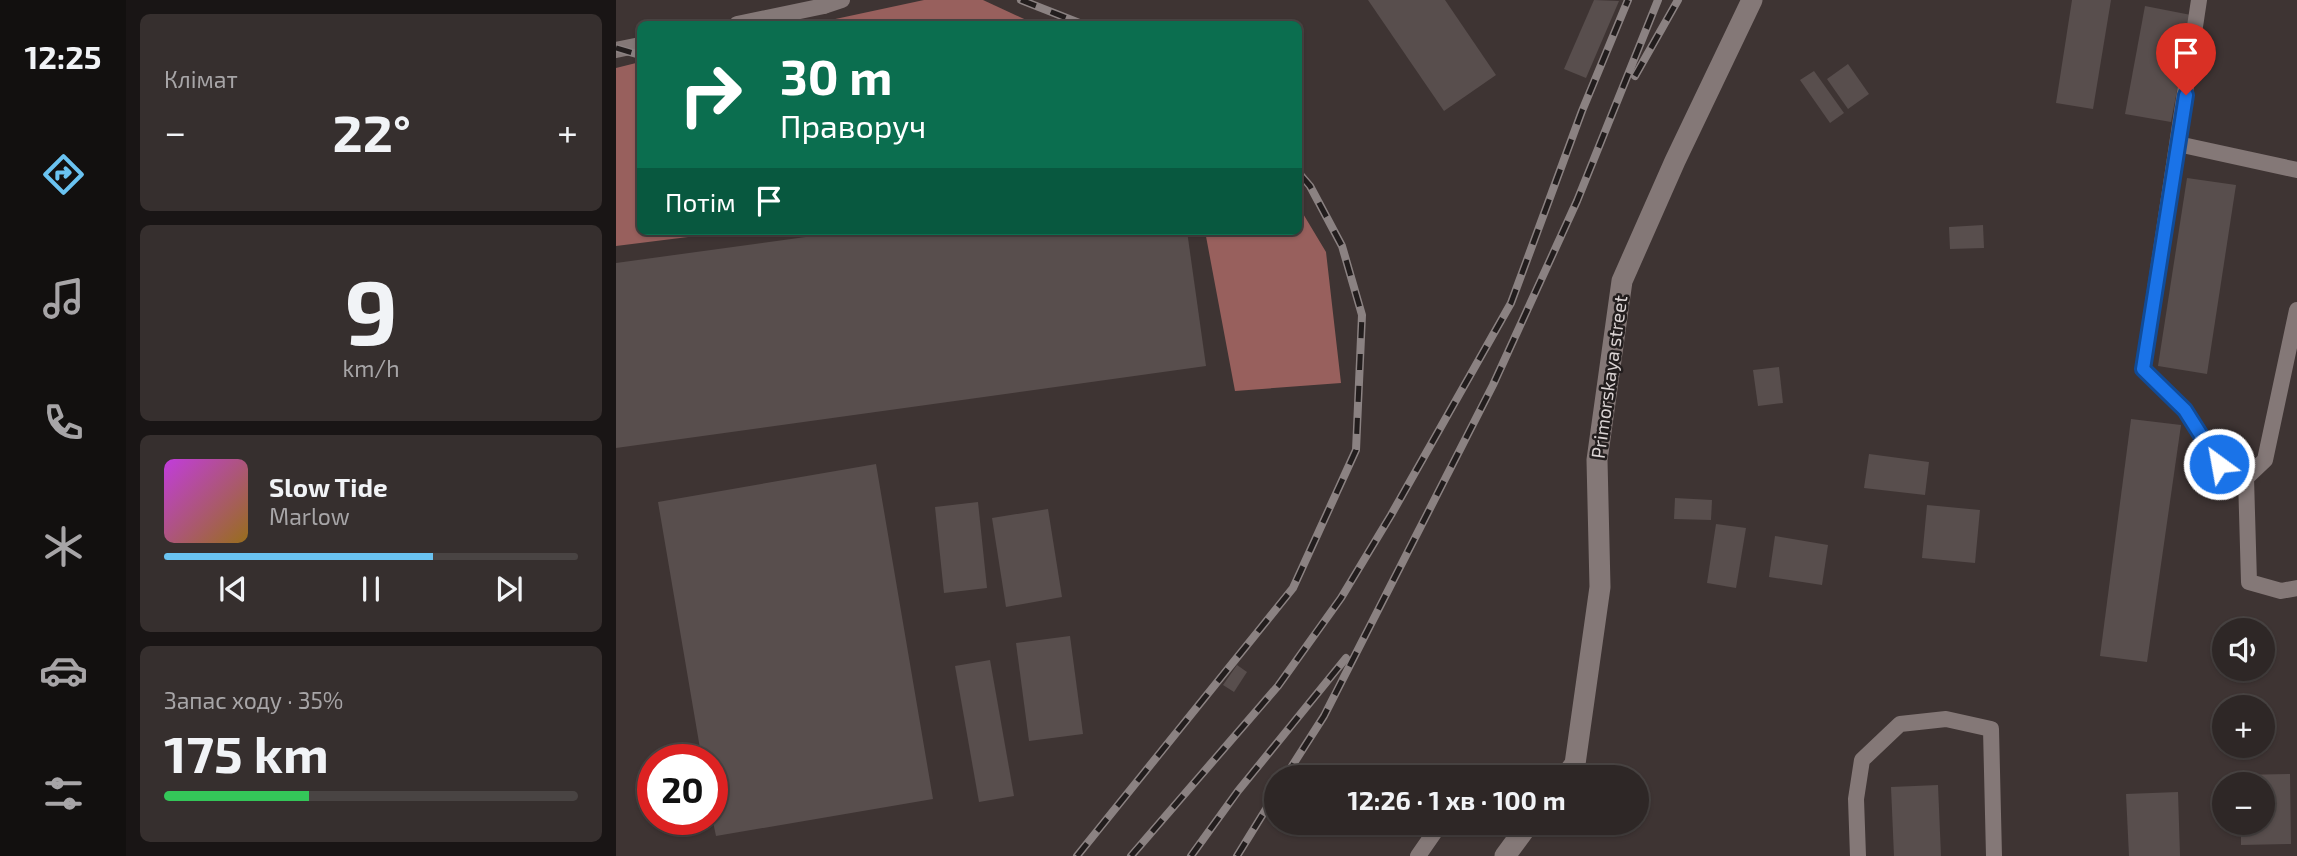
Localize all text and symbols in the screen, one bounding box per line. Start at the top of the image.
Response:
pin [2156,23,2216,95]
icon: arrive [2167,34,2205,72]
text: 12:25 [25,37,101,75]
text: 30 m [780,46,892,105]
icon: right [665,49,756,140]
text: Клімат [164,65,238,93]
text: 22° [332,100,411,162]
text: Праворуч [780,106,926,144]
text: − [164,108,186,154]
text: + [557,108,578,154]
icon: directions [39,150,88,199]
icon: arrive [750,182,788,220]
text: Потім [665,186,736,217]
text: 9 [344,254,398,363]
icon: music [39,274,88,323]
street label: Primorskaya street [1586,294,1631,460]
text: km/h [342,354,400,382]
icon: phone [39,398,88,447]
position arrow [2182,427,2256,501]
text: Slow Tide [269,471,388,502]
text: Marlow [269,502,350,530]
icon: climate [39,522,88,571]
icon: previous [214,570,252,608]
icon: pause [352,570,390,608]
icon: next [490,570,528,608]
map controls [2212,618,2275,835]
button: sound [2212,618,2275,681]
icon: car [39,646,88,695]
text: Запас ходу · 35% [164,686,343,714]
button: + [2212,695,2275,758]
text: 175 km [164,721,329,783]
speed limit sign: 20 [637,744,728,835]
icon: filters [39,769,88,818]
button: − [2212,772,2275,835]
text: 12:26 · 1 хв · 100 m [1347,784,1566,815]

